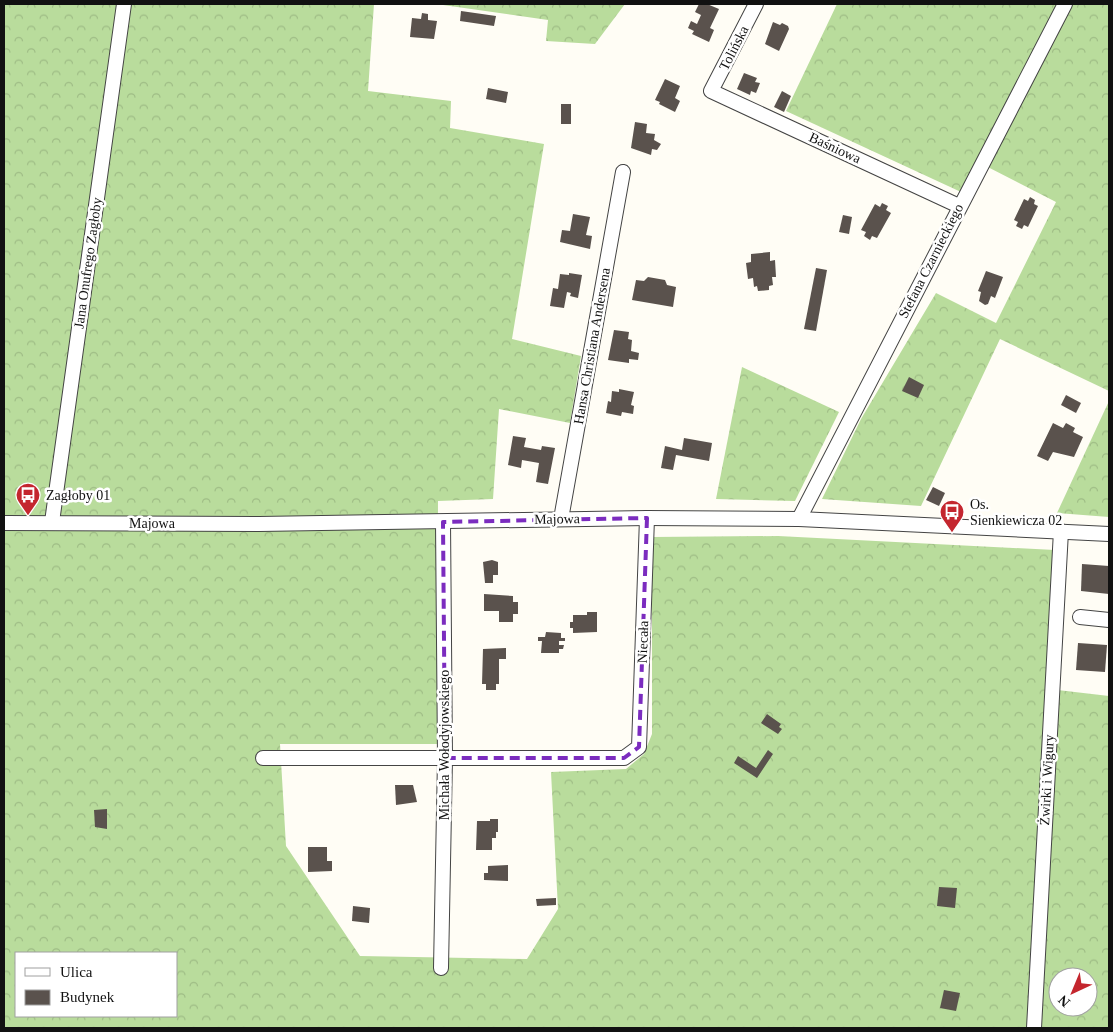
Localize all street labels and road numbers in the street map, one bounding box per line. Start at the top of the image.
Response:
street label: Tolińska [716,23,752,73]
street label: Baśniowa [807,130,864,167]
street label: Jana Onufrego Zagłoby [71,197,105,329]
street label: Stefana Czarnieckiego [896,201,966,321]
street label: Hansa Christiana Andersena [571,266,613,425]
street label: Majowa [534,511,581,527]
street label: Majowa [129,516,176,531]
street label: Niecała [635,620,651,664]
street label: Michała Wołodyjowskiego [437,670,452,820]
street label: Żwirki i Wigury [1037,734,1057,826]

